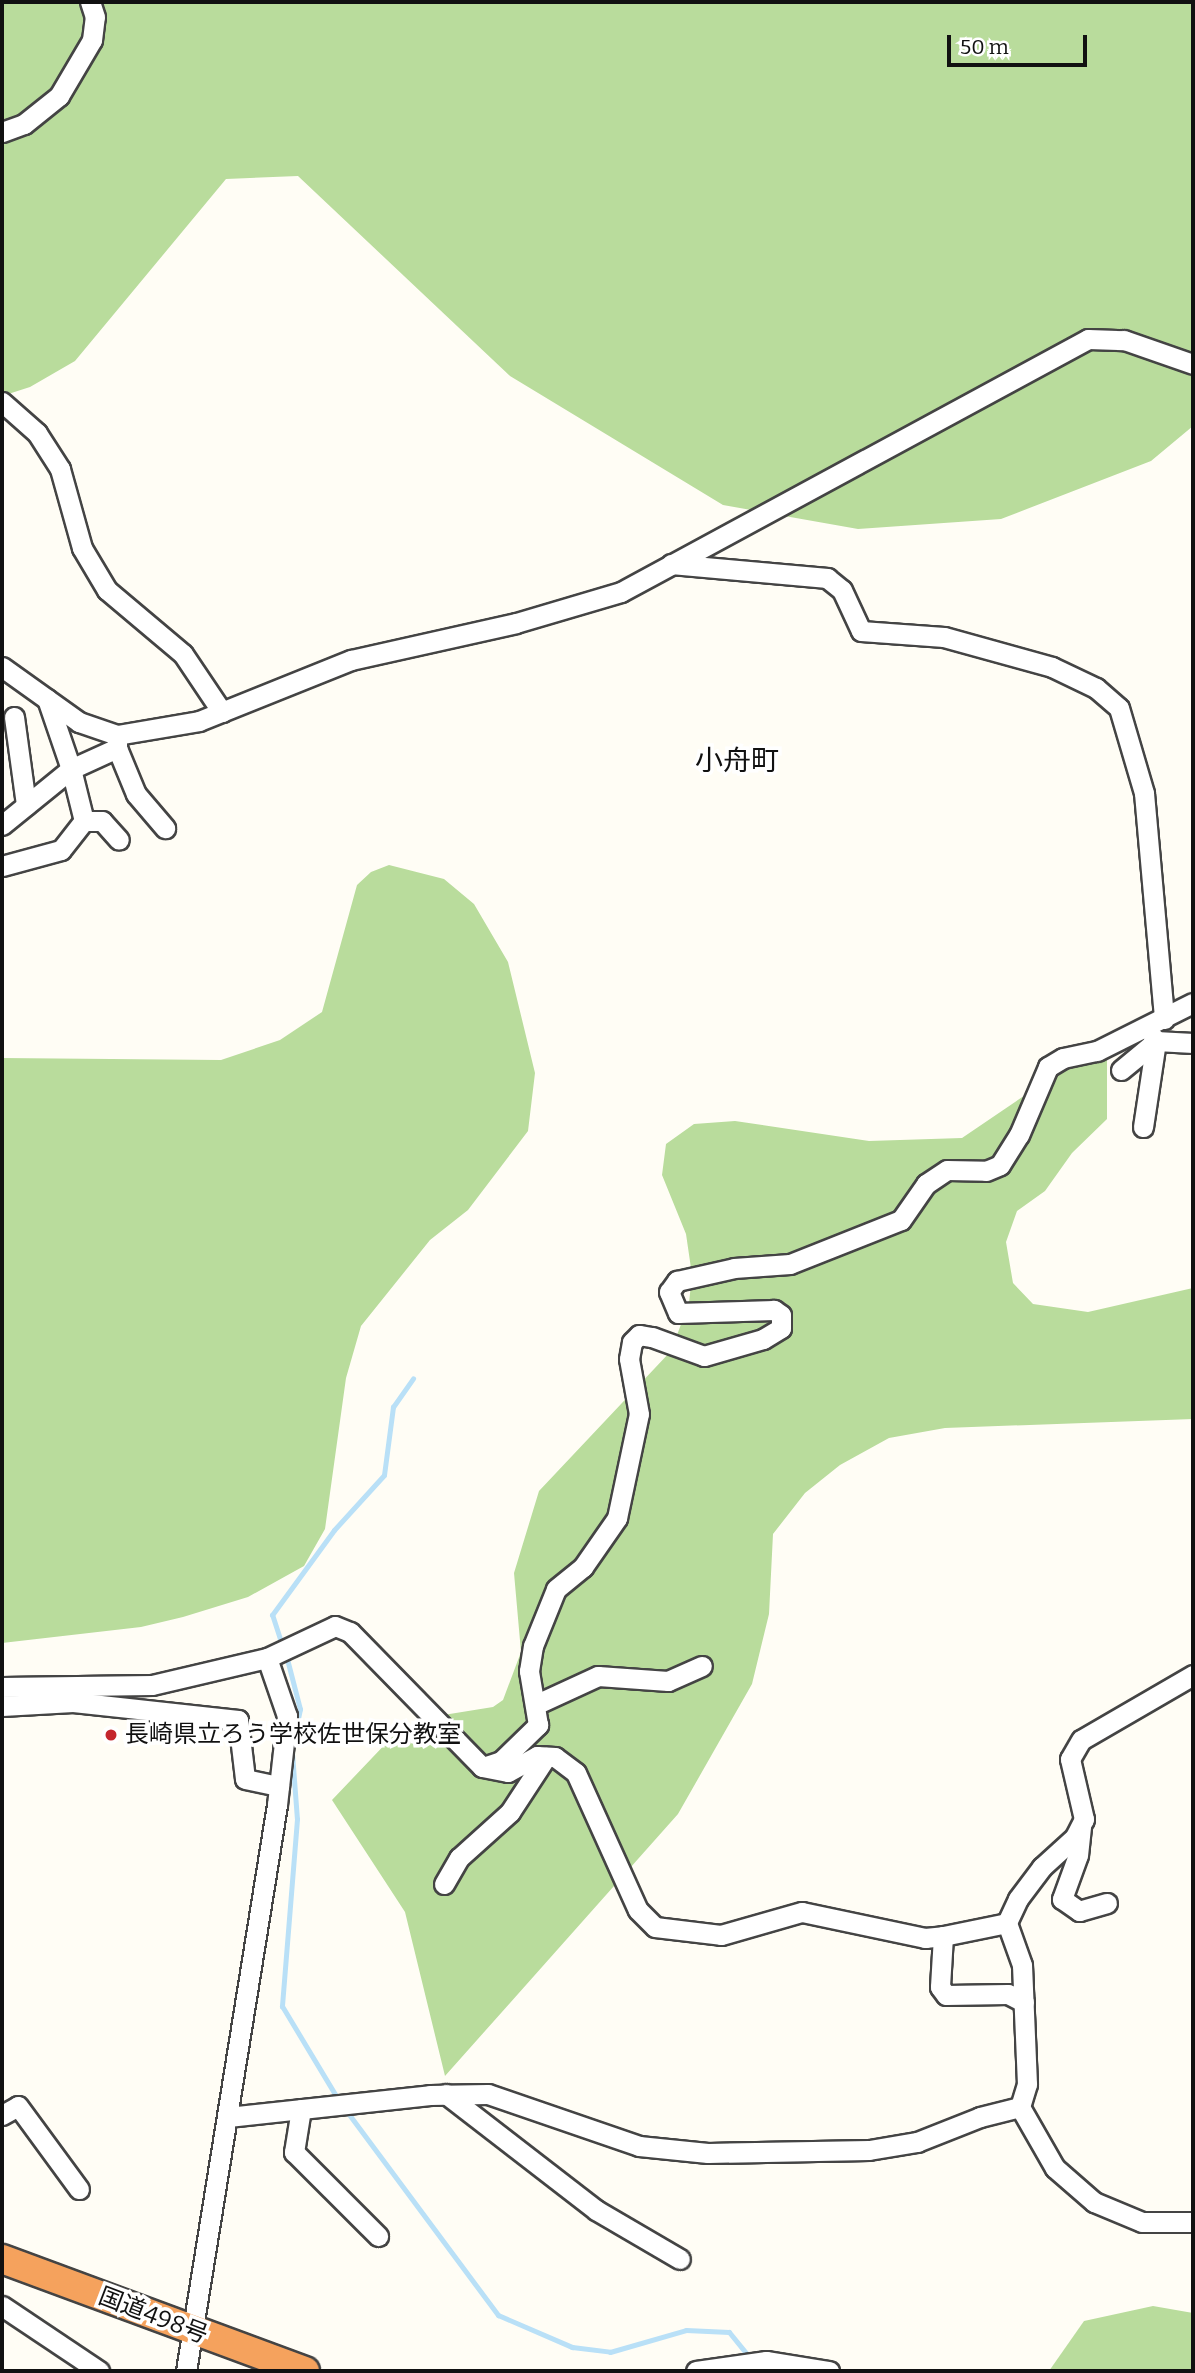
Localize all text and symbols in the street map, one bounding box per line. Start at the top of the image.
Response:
scale bar [950,21,1090,65]
text: 50 m [960,34,1009,60]
district label: 小舟町 [695,744,779,778]
place label: 長崎県立ろう学校佐世保分教室 [125,1721,461,1749]
marker: 長崎県立ろう学校佐世保分教室 [103,1727,119,1743]
street label: 国道498号 [94,2282,212,2350]

